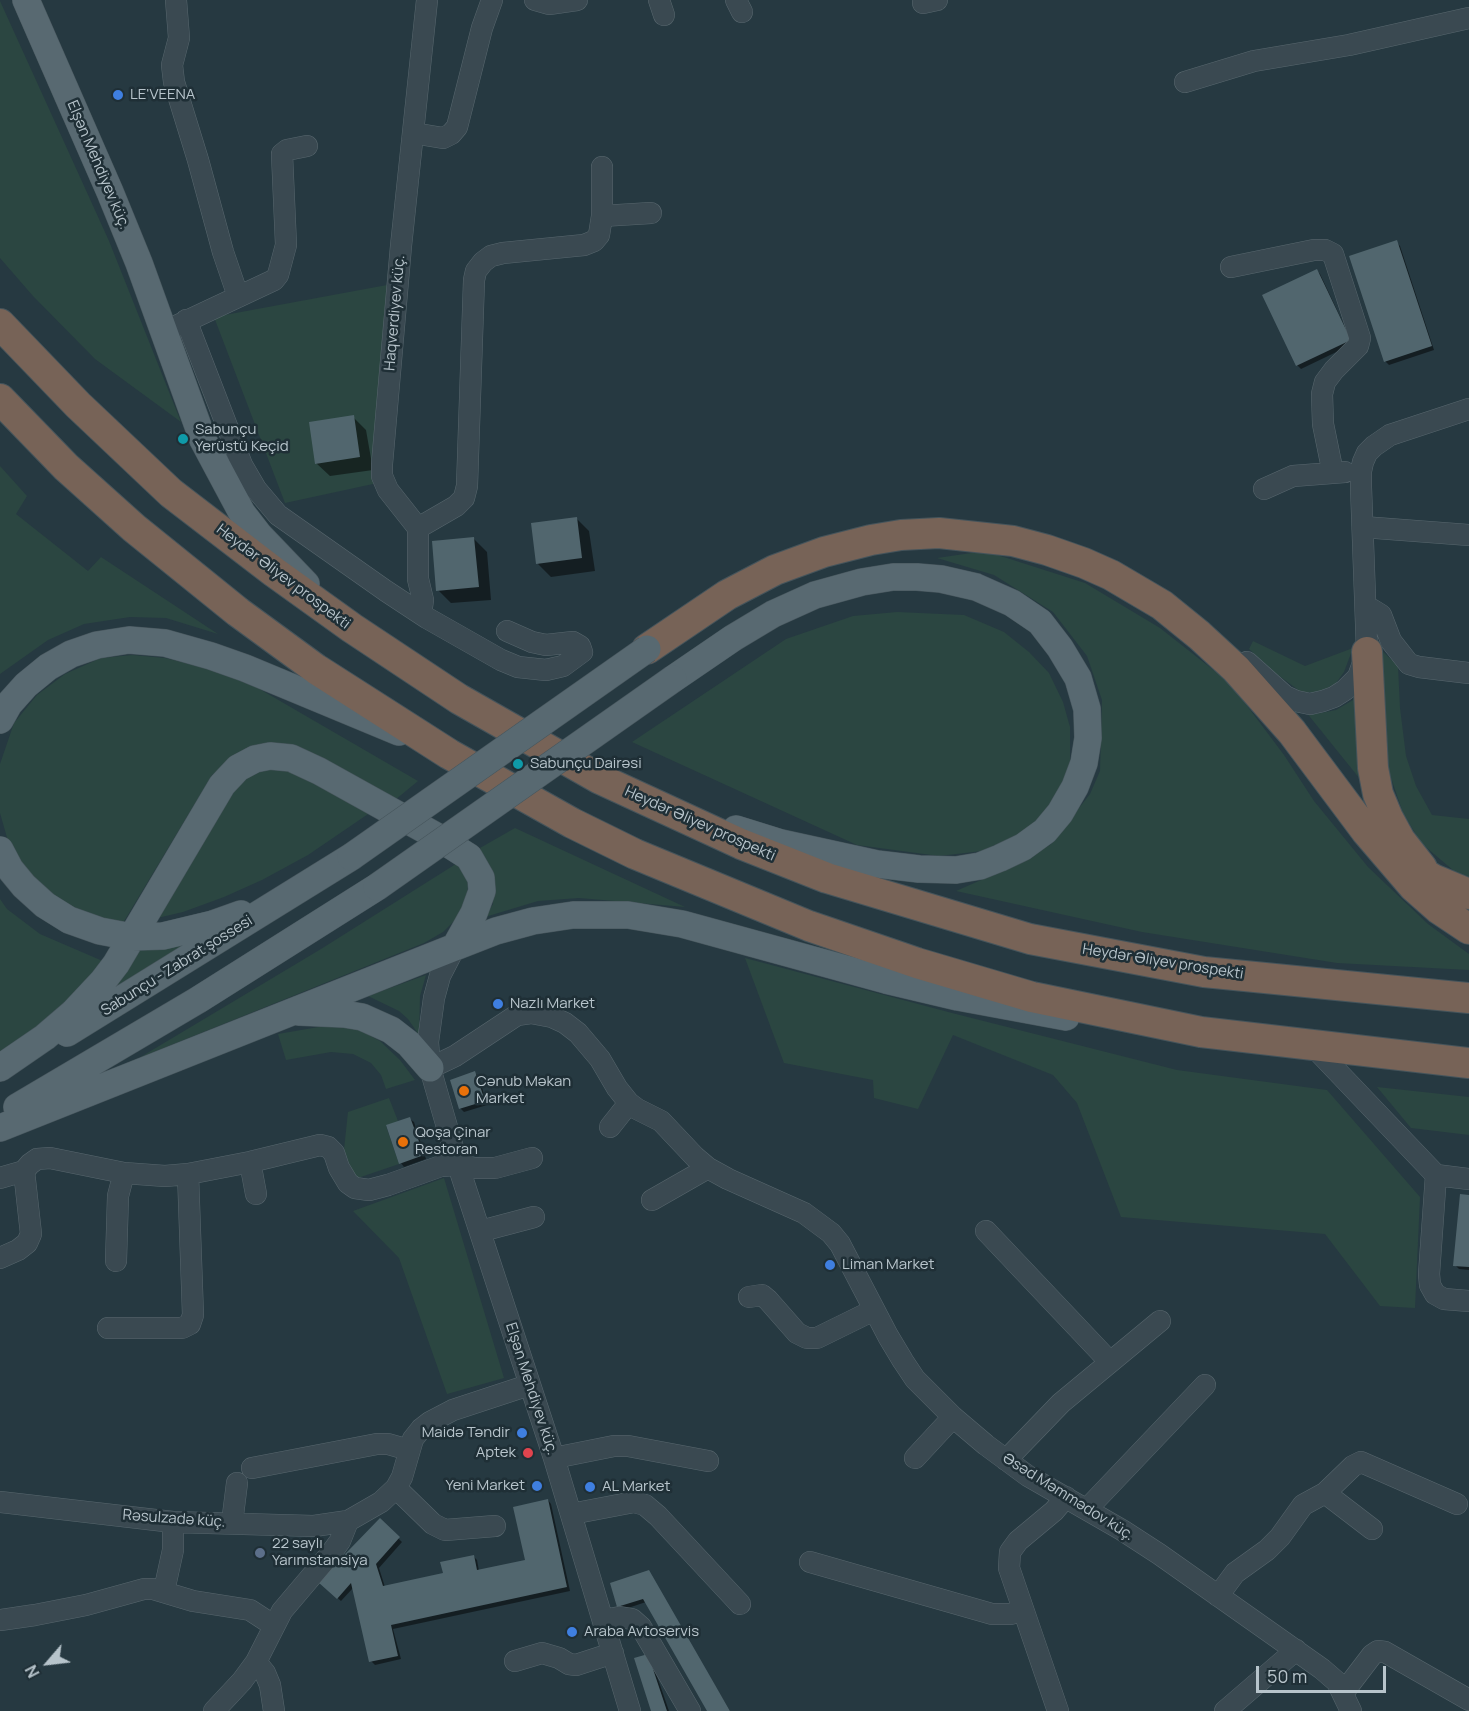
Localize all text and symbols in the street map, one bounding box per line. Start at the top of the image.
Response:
place label: LE'VEENA [130,86,195,104]
marker: LE'VEENA [111,88,125,102]
street label: Elşən Mehdiyev küç. [63,98,133,232]
street label: Haqverdiyev küç. [381,254,409,372]
place label: Sabunçu Yerüstü Keçid [195,421,289,456]
marker: Sabunçu Yerüstü Keçid [176,432,190,446]
street label: Heydər Əliyev prospekti [213,521,353,633]
place label: Sabunçu Dairəsi [530,755,642,773]
marker: Sabunçu Dairəsi [511,757,525,771]
street label: Heydər Əliyev prospekti [622,783,778,865]
street label: Sabunçu - Zabrat şossesi [98,912,256,1020]
street label: Heydər Əliyev prospekti [1081,940,1245,984]
place label: Nazlı Market [510,995,595,1013]
marker: Nazlı Market [491,997,505,1011]
place label: Cənub Məkan Market [476,1073,571,1108]
marker: Cənub Məkan Market [457,1084,471,1098]
place label: Qoşa Çinar Restoran [415,1124,491,1159]
marker: Qoşa Çinar Restoran [396,1135,410,1149]
place label: Liman Market [842,1256,935,1274]
marker: Liman Market [823,1258,837,1272]
street label: Elşən Mehdiyev küç. [501,1321,561,1457]
place label: Maidə Təndir [422,1424,510,1442]
marker: Maidə Təndir [515,1426,529,1440]
place label: Aptek [476,1444,516,1462]
marker: Aptek [521,1446,535,1460]
street label: Əsəd Məmmədov küç. [999,1449,1137,1545]
place label: Yeni Market [445,1477,525,1495]
place label: AL Market [602,1478,671,1496]
marker: Yeni Market [530,1479,544,1493]
marker: AL Market [583,1480,597,1494]
street label: Rəsulzadə küç. [122,1506,226,1532]
place label: 22 saylı Yarımstansiya [272,1535,368,1570]
marker: 22 saylı Yarımstansiya [253,1546,267,1560]
place label: Araba Avtoservis [584,1623,699,1641]
marker: Araba Avtoservis [565,1625,579,1639]
north arrow [18,1633,78,1693]
scale bar [1259,1654,1390,1692]
text: N [20,1661,45,1682]
text: 50 m [1267,1664,1307,1688]

